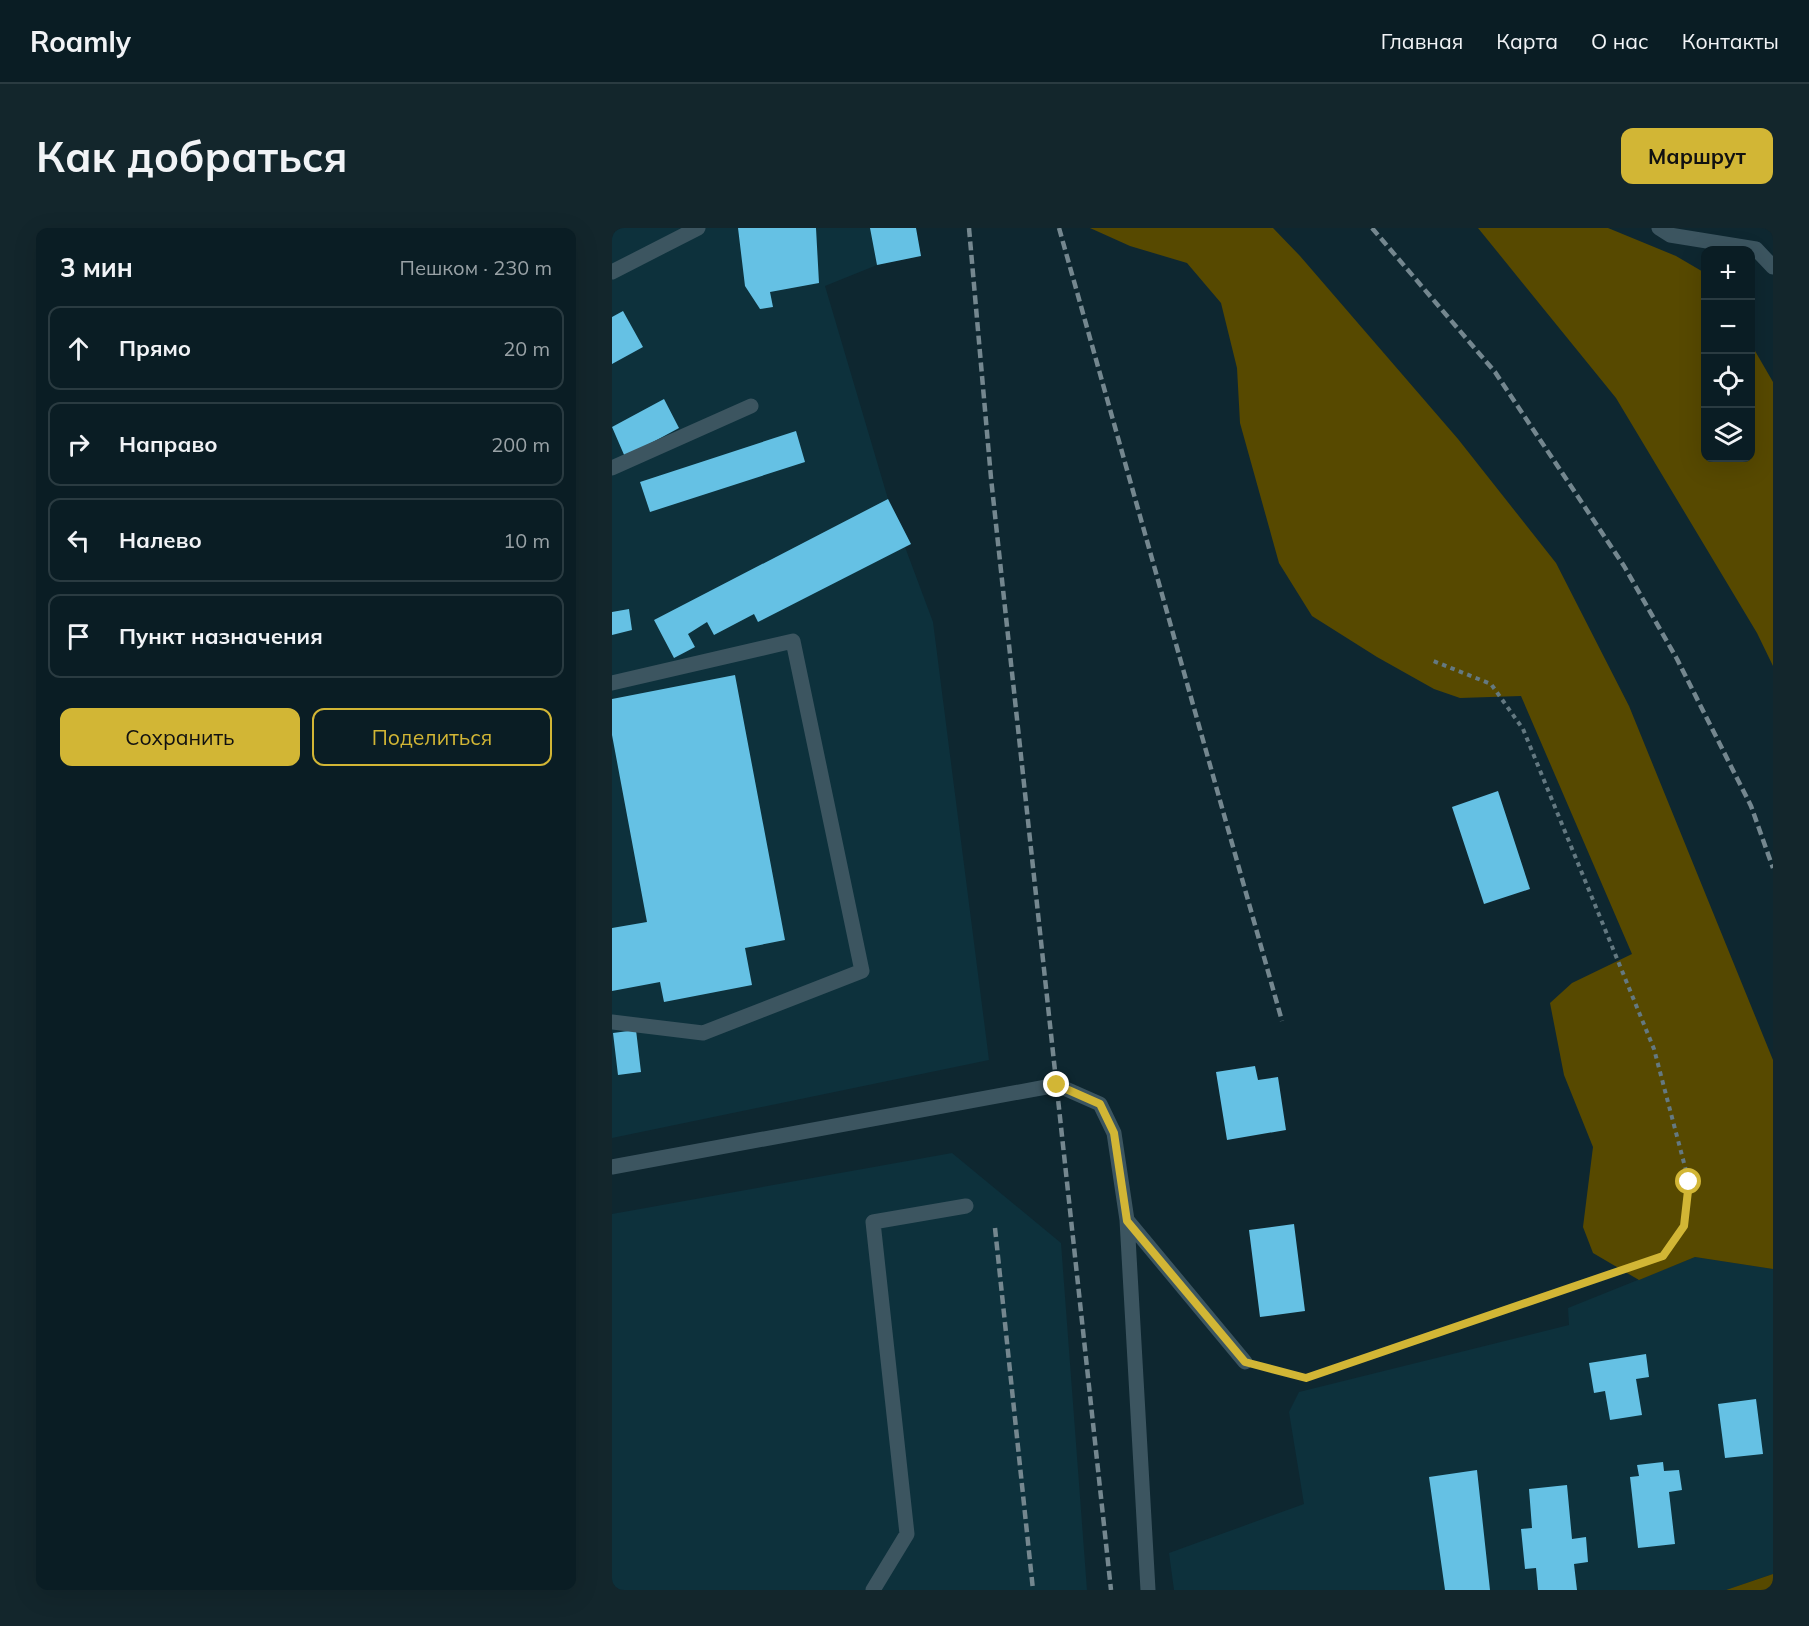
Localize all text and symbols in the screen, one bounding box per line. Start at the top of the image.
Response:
text: Roamly [30,24,131,59]
text: Главная [1381,28,1463,54]
text: Карта [1496,28,1558,54]
text: О нас [1591,28,1649,54]
text: Контакты [1682,28,1779,54]
button: Маршрут [1621,128,1773,184]
text: Как добраться [36,130,348,183]
map controls [1701,246,1755,462]
button: + [1701,246,1755,300]
text: 3 мин [60,251,133,284]
text: Пешком · 230 m [400,255,552,280]
button: − [1701,300,1755,354]
icon: ahead [62,332,95,365]
text: Прямо [119,334,191,362]
text: 20 m [503,336,550,361]
button: locate [1701,354,1755,408]
button: layers [1701,408,1755,462]
icon: right [62,428,95,461]
text: Направо [119,430,217,458]
text: 200 m [491,432,550,457]
icon: left [62,524,95,557]
text: Налево [119,526,202,554]
text: 10 m [503,528,550,553]
icon: arrive [62,620,95,653]
text: Пункт назначения [119,622,323,650]
button: Сохранить [60,708,300,766]
button: Поделиться [312,708,552,766]
route end [1043,1071,1069,1097]
route start [1675,1168,1701,1194]

